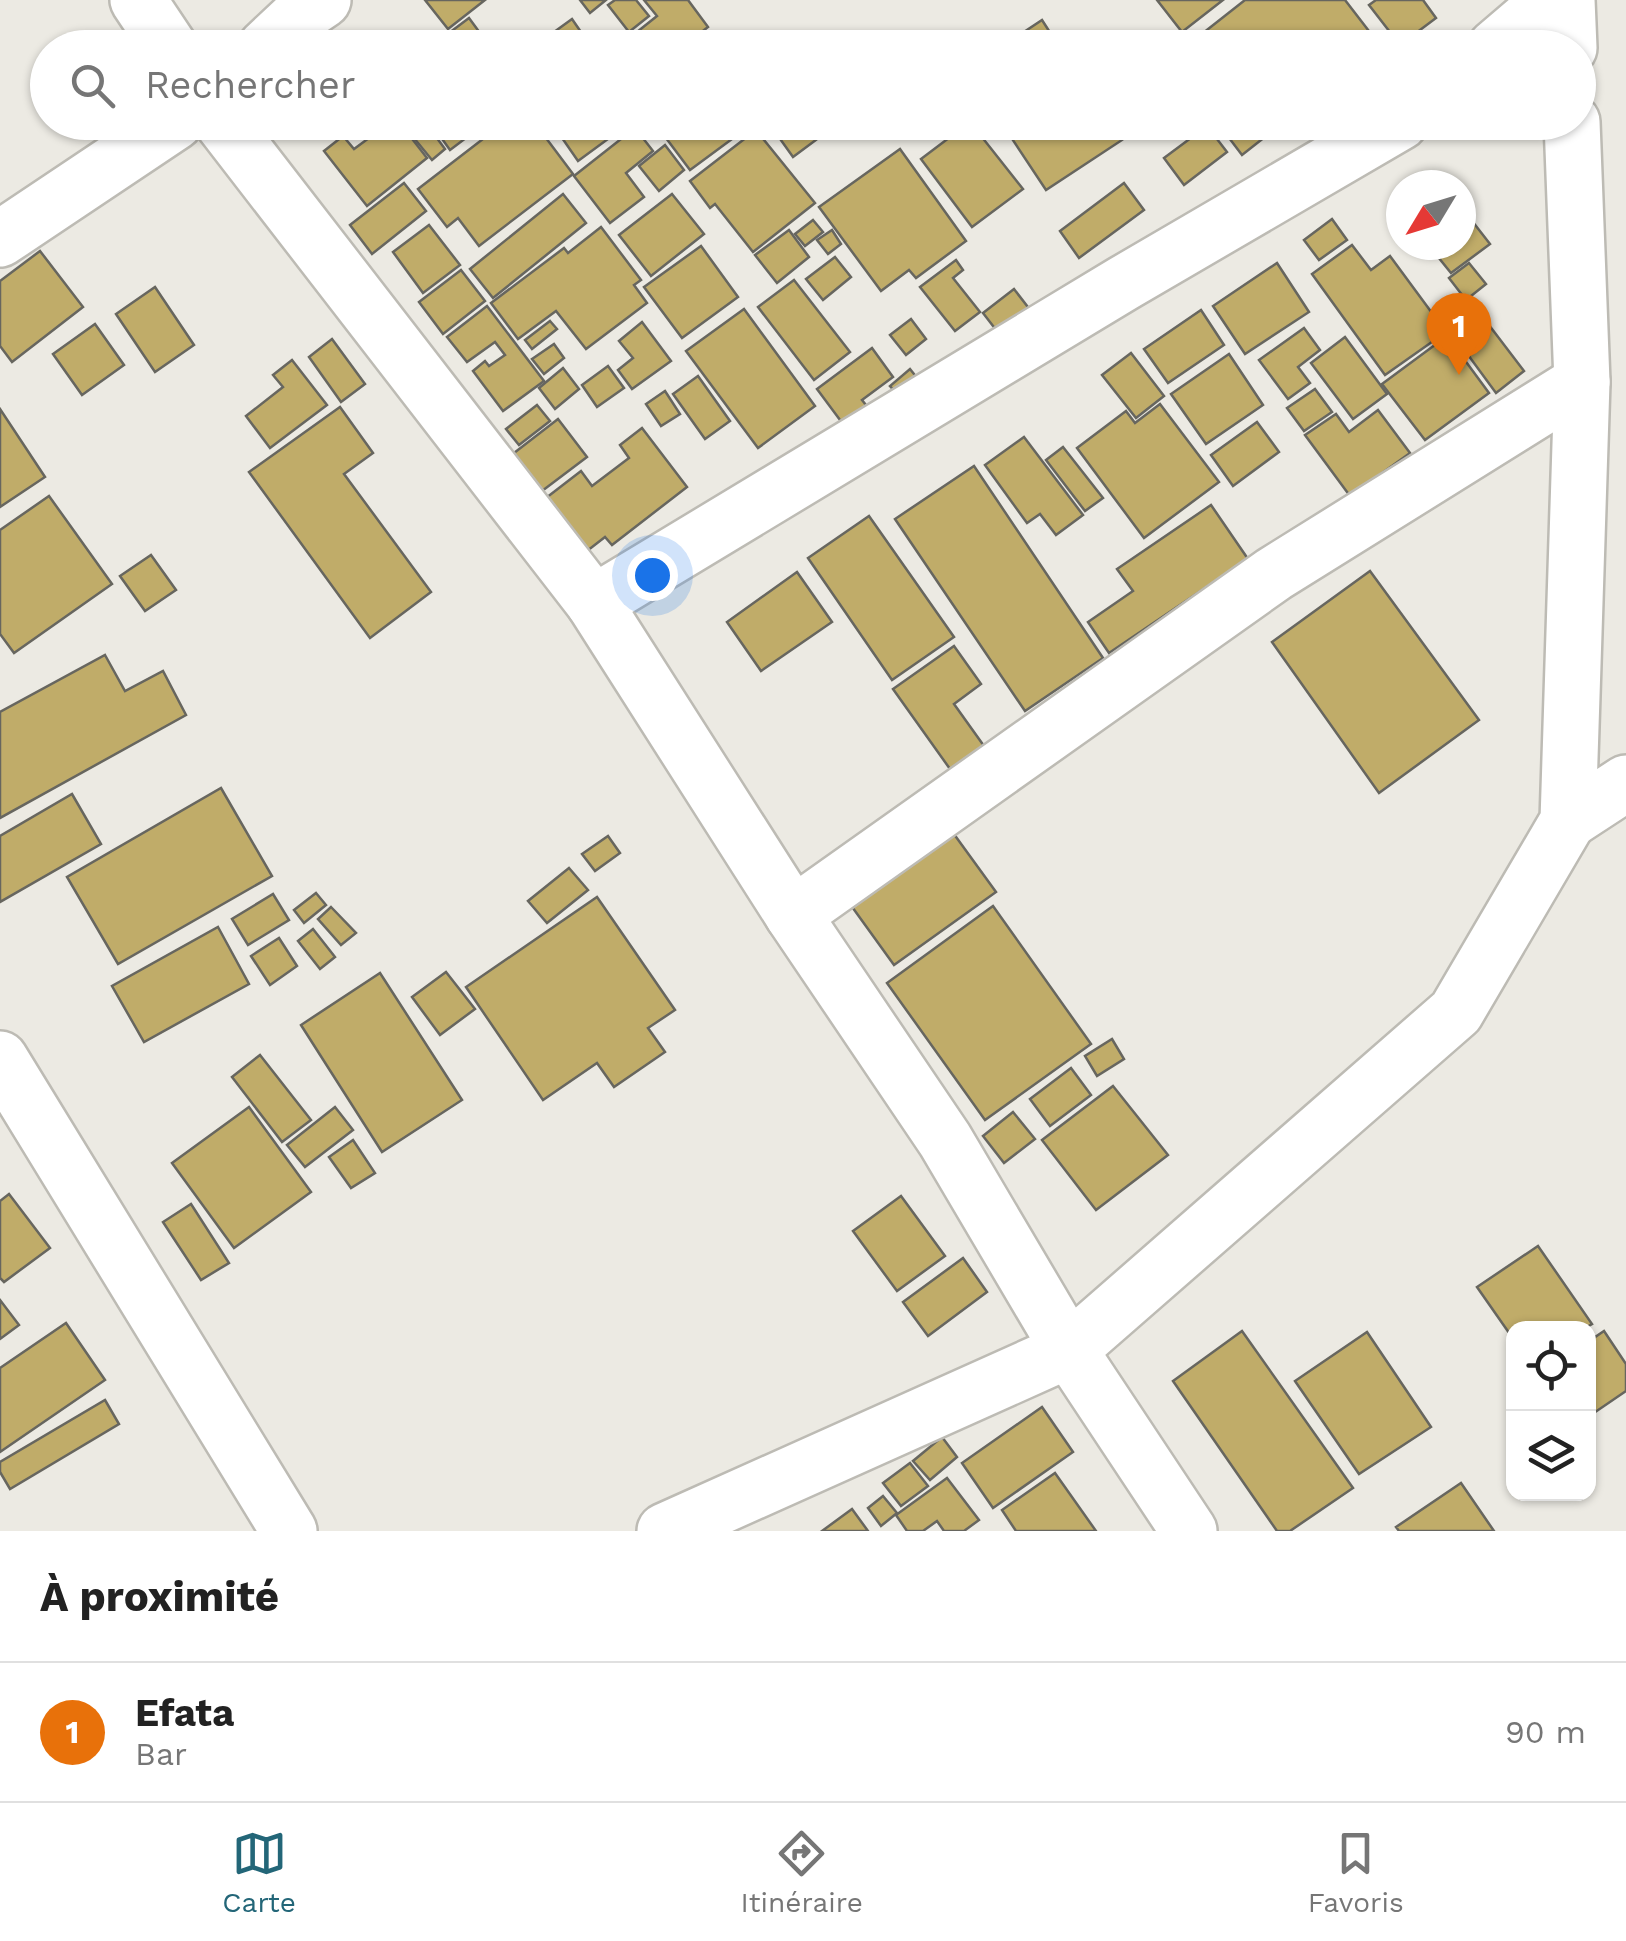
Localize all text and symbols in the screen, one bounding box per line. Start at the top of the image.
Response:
search box [30,30,1596,140]
icon: search [65,58,120,113]
text: Rechercher [145,63,355,107]
north arrow [1386,170,1476,260]
pin: 1 [1426,292,1492,375]
your location [627,550,678,601]
map controls [1506,1321,1596,1501]
button: locate [1506,1321,1596,1411]
button: layers [1506,1411,1596,1501]
text: À proximité [40,1572,279,1621]
text: Efata [135,1691,234,1735]
text: 1 [66,1713,79,1751]
text: 90 m [1505,1713,1586,1751]
text: Bar [135,1735,187,1773]
tab: Carte [222,1826,296,1919]
tab: Itinéraire [741,1826,863,1919]
tab: Favoris [1308,1826,1404,1919]

